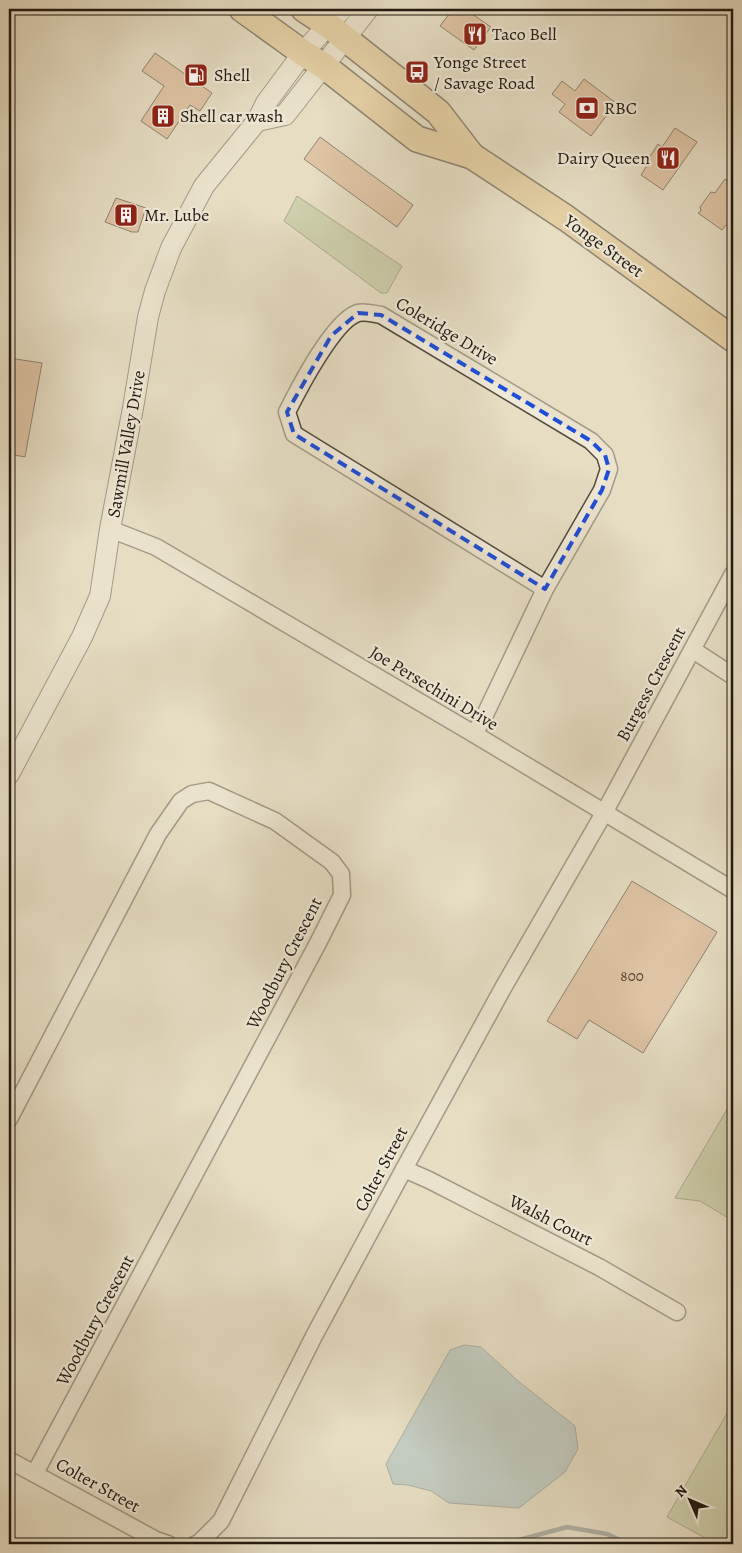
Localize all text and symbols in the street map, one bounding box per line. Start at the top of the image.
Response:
restaurant icon: Taco Bell [462,21,488,47]
place label: Taco Bell [492,22,557,46]
place label: Yonge Street / Savage Road [433,50,535,95]
bus stop icon: Yonge Street / Savage Road [404,59,430,85]
fuel station icon: Shell [183,62,209,88]
place label: Shell [214,63,250,87]
bank icon: RBC [574,95,600,121]
place label: RBC [604,96,637,120]
building icon: Shell car wash [150,103,176,129]
place label: Shell car wash [180,104,284,128]
restaurant icon: Dairy Queen [655,145,681,171]
place label: Dairy Queen [557,146,650,170]
building icon: Mr. Lube [113,202,139,228]
place label: Mr. Lube [144,203,209,227]
street label: Yonge Street [559,208,649,283]
street label: Coleridge Drive [392,291,502,371]
street label: Sawmill Valley Drive [101,369,151,519]
street label: Burgess Crescent [611,622,691,746]
street label: Joe Persechini Drive [365,640,503,736]
street label: Woodbury Crescent [240,893,328,1034]
house number: 800 [620,966,644,986]
street label: Colter Street [349,1122,413,1216]
street label: Walsh Court [504,1188,597,1251]
street label: Woodbury Crescent [50,1250,140,1390]
street label: Colter Street [52,1452,145,1518]
north arrow [664,1476,714,1526]
text: N [671,1481,691,1501]

